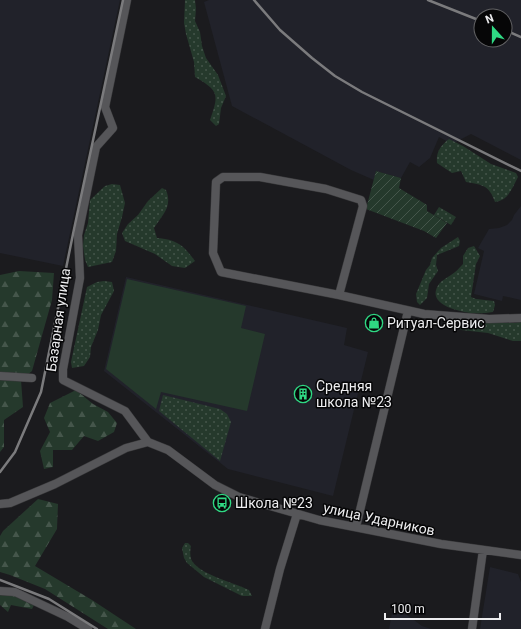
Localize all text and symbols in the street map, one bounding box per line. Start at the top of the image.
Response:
north arrow [473,8,513,48]
text: N [484,12,496,27]
street label: Базарная улица [43,267,73,373]
shop icon: Ритуал-Сервис [364,313,384,333]
place label: Ритуал-Сервис [387,315,485,331]
place label: Средняя школа №23 [316,378,392,410]
building icon: Средняя школа №23 [293,384,313,404]
bus stop icon: Школа №23 [212,493,232,513]
place label: Школа №23 [235,495,313,511]
street label: улица Ударников [322,499,436,539]
scale bar [385,595,500,621]
text: 100 m [391,602,425,616]

